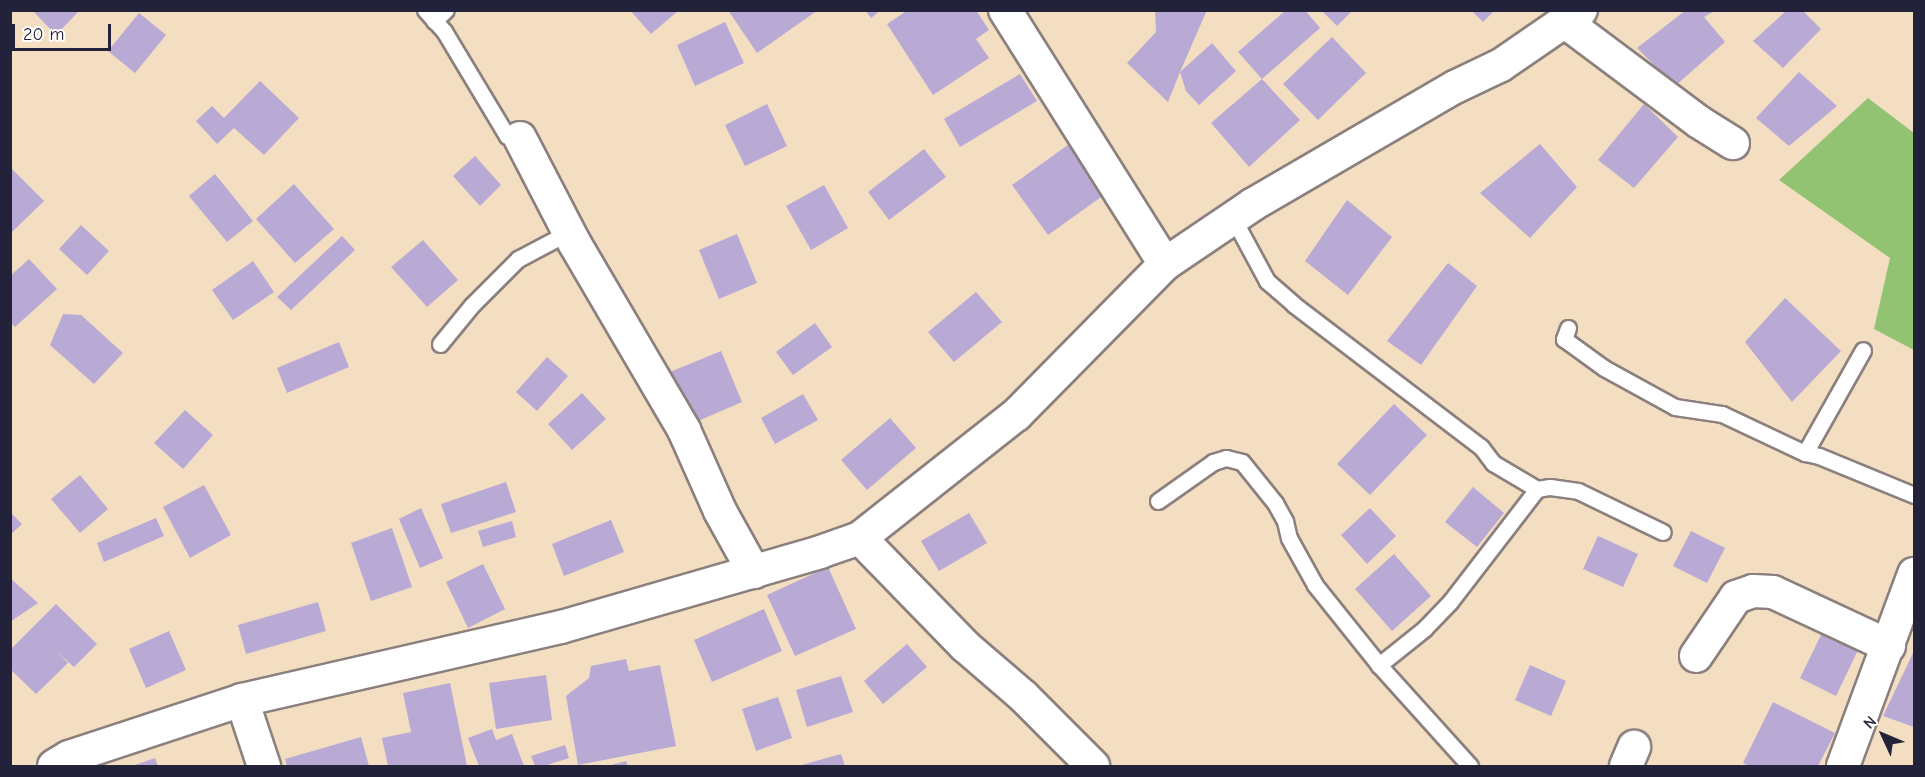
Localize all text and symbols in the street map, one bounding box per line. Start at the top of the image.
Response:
scale bar [15,12,114,50]
text: 20 m [23,24,64,45]
north arrow [1853,705,1913,765]
text: N [1860,712,1880,733]

